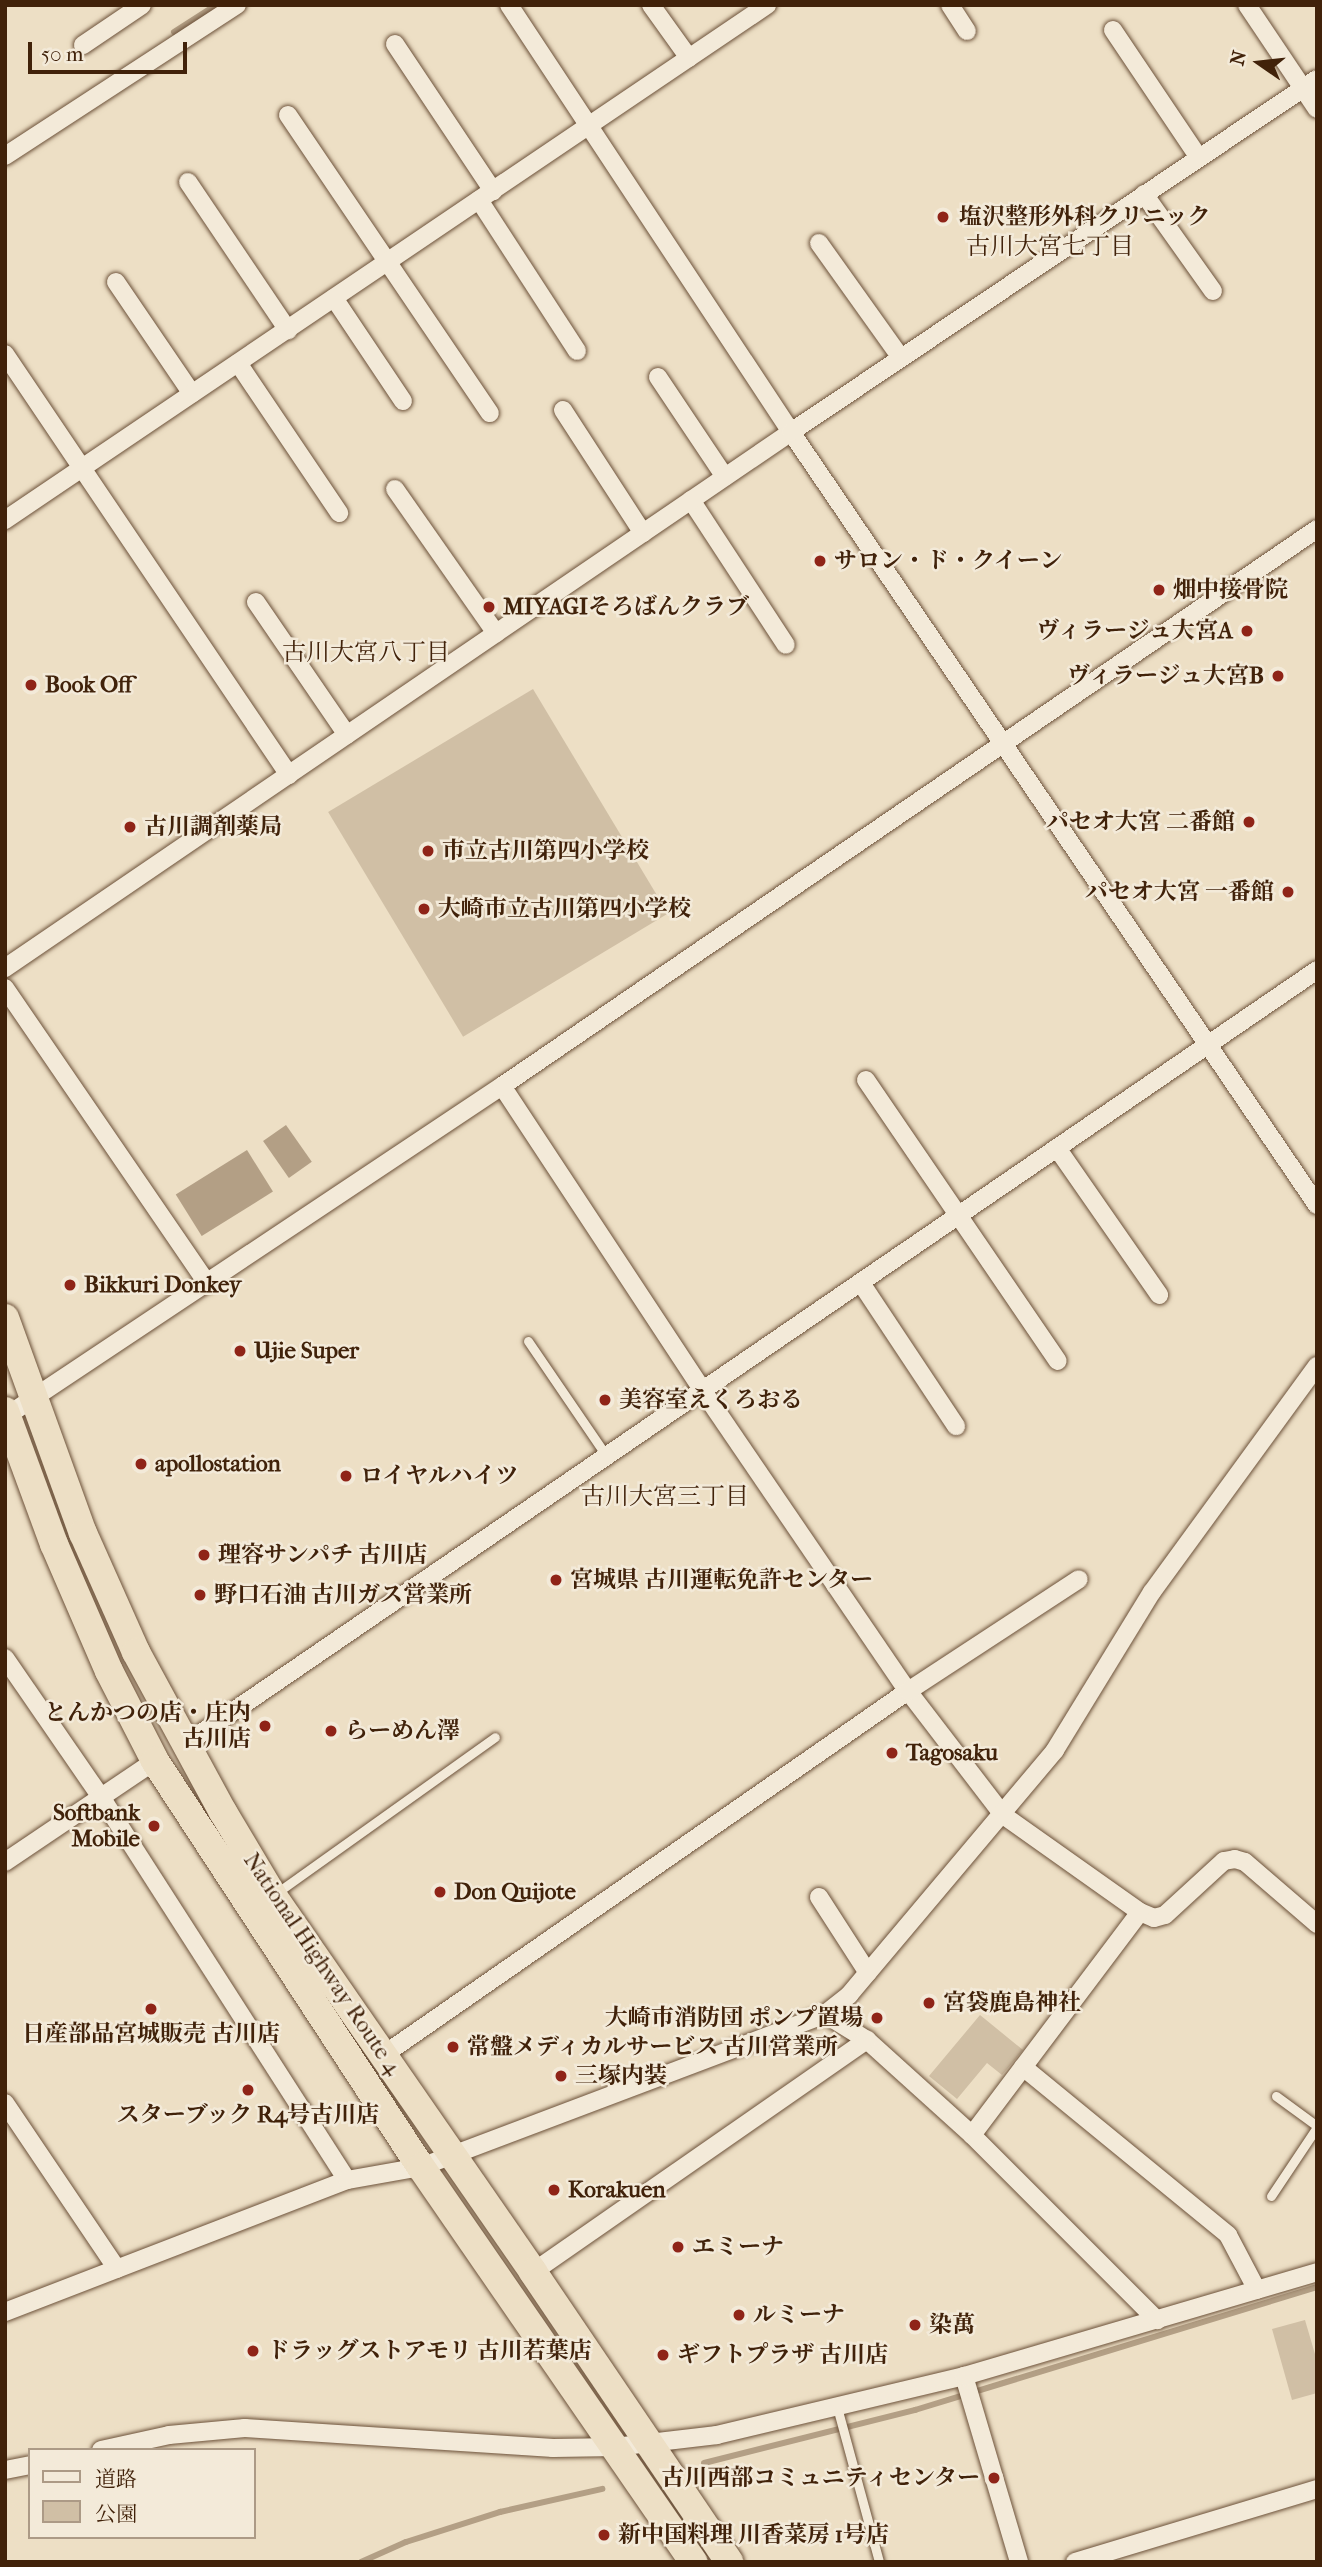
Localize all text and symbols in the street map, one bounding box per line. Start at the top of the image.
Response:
scale bar [32,28,191,72]
north arrow [1224,28,1294,98]
text: 50 m [41,42,84,66]
text: N [1226,48,1251,68]
place label: 塩沢整形外科クリニック [959,203,1212,231]
marker: 塩沢整形外科クリニック [933,207,953,227]
district label: 古川大宮七丁目 [966,233,1134,261]
place label: サロン・ド・クイーン [834,547,1064,575]
marker: サロン・ド・クイーン [812,553,828,569]
place label: 畑中接骨院 [1173,576,1288,604]
marker: 畑中接骨院 [1151,582,1167,598]
place label: MIYAGIそろばんクラブ [503,593,749,621]
marker: MIYAGIそろばんクラブ [481,599,497,615]
place label: ヴィラージュ大宮A [1034,617,1233,645]
marker: ヴィラージュ大宮A [1239,623,1255,639]
district label: 古川大宮八丁目 [282,639,450,667]
place label: ヴィラージュ大宮B [1065,662,1264,690]
marker: ヴィラージュ大宮B [1270,668,1286,684]
place label: Book Off [45,671,132,699]
marker: Book Off [23,677,39,693]
place label: パセオ大宮 二番館 [1046,808,1235,836]
place label: 古川調剤薬局 [144,813,282,841]
marker: パセオ大宮 二番館 [1241,814,1257,830]
marker: 古川調剤薬局 [122,819,138,835]
place label: 市立古川第四小学校 [442,837,649,865]
marker: 市立古川第四小学校 [420,843,436,859]
place label: パセオ大宮 一番館 [1085,878,1274,906]
marker: パセオ大宮 一番館 [1280,884,1296,900]
place label: 大崎市立古川第四小学校 [438,895,691,923]
marker: 大崎市立古川第四小学校 [416,901,432,917]
place label: Bikkuri Donkey [84,1271,241,1299]
marker: Bikkuri Donkey [62,1277,78,1293]
place label: Ujie Super [254,1337,359,1365]
marker: Ujie Super [232,1343,248,1359]
place label: 美容室えくろおる [619,1386,803,1414]
marker: 美容室えくろおる [597,1392,613,1408]
place label: apollostation [155,1450,281,1478]
marker: apollostation [133,1456,149,1472]
place label: ロイヤルハイツ [360,1462,521,1490]
marker: ロイヤルハイツ [338,1468,354,1484]
district label: 古川大宮三丁目 [581,1483,749,1511]
place label: 理容サンパチ 古川店 [218,1541,430,1569]
marker: 理容サンパチ 古川店 [196,1547,212,1563]
place label: 宮城県 古川運転免許センター [570,1566,874,1594]
marker: 宮城県 古川運転免許センター [548,1572,564,1588]
place label: 野口石油 古川ガス営業所 [214,1581,472,1609]
marker: 野口石油 古川ガス営業所 [192,1587,208,1603]
place label: とんかつの店・庄内 古川店 [44,1699,251,1753]
place label: らーめん澤 [345,1717,460,1745]
marker: とんかつの店・庄内 古川店 [257,1718,273,1734]
marker: らーめん澤 [323,1723,339,1739]
place label: Tagosaku [906,1739,998,1767]
marker: Tagosaku [884,1745,900,1761]
place label: Softbank Mobile [53,1799,140,1853]
marker: Softbank Mobile [146,1818,162,1834]
street label: National Highway Route 4 [237,1848,407,2080]
place label: Don Quijote [454,1878,576,1906]
marker: Don Quijote [432,1884,448,1900]
place label: 宮袋鹿島神社 [943,1989,1081,2017]
marker: 宮袋鹿島神社 [921,1995,937,2011]
marker: 日産部品宮城販売 古川店 [143,2001,159,2017]
place label: 大崎市消防団 ポンプ置場 [605,2004,863,2032]
marker: 大崎市消防団 ポンプ置場 [869,2010,885,2026]
place label: 日産部品宮城販売 古川店 [22,2020,280,2048]
place label: 常盤メディカルサービス 古川営業所 [467,2033,840,2061]
marker: 常盤メディカルサービス 古川営業所 [445,2039,461,2055]
place label: 三塚内装 [575,2062,667,2090]
marker: 三塚内装 [553,2068,569,2084]
marker: スターブック R4号古川店 [240,2082,256,2098]
place label: スターブック R4号古川店 [115,2101,381,2129]
place label: Korakuen [568,2176,666,2204]
marker: Korakuen [546,2182,562,2198]
place label: エミーナ [692,2233,784,2261]
marker: エミーナ [670,2239,686,2255]
place label: ルミーナ [753,2301,845,2329]
marker: ルミーナ [731,2307,747,2323]
place label: 染萬 [929,2311,975,2339]
marker: 染萬 [907,2317,923,2333]
place label: ドラッグストアモリ 古川若葉店 [267,2337,594,2365]
place label: ギフトプラザ 古川店 [677,2341,889,2369]
marker: ドラッグストアモリ 古川若葉店 [245,2343,261,2359]
marker: ギフトプラザ 古川店 [655,2347,671,2363]
legend [28,2448,256,2539]
place label: 古川西部コミュニティセンター [658,2464,980,2492]
text: 道路 [95,2467,137,2491]
marker: 古川西部コミュニティセンター [986,2470,1002,2486]
text: 公園 [95,2502,137,2526]
place label: 新中国料理 川香菜房 1号店 [618,2521,889,2549]
marker: 新中国料理 川香菜房 1号店 [596,2527,612,2543]

